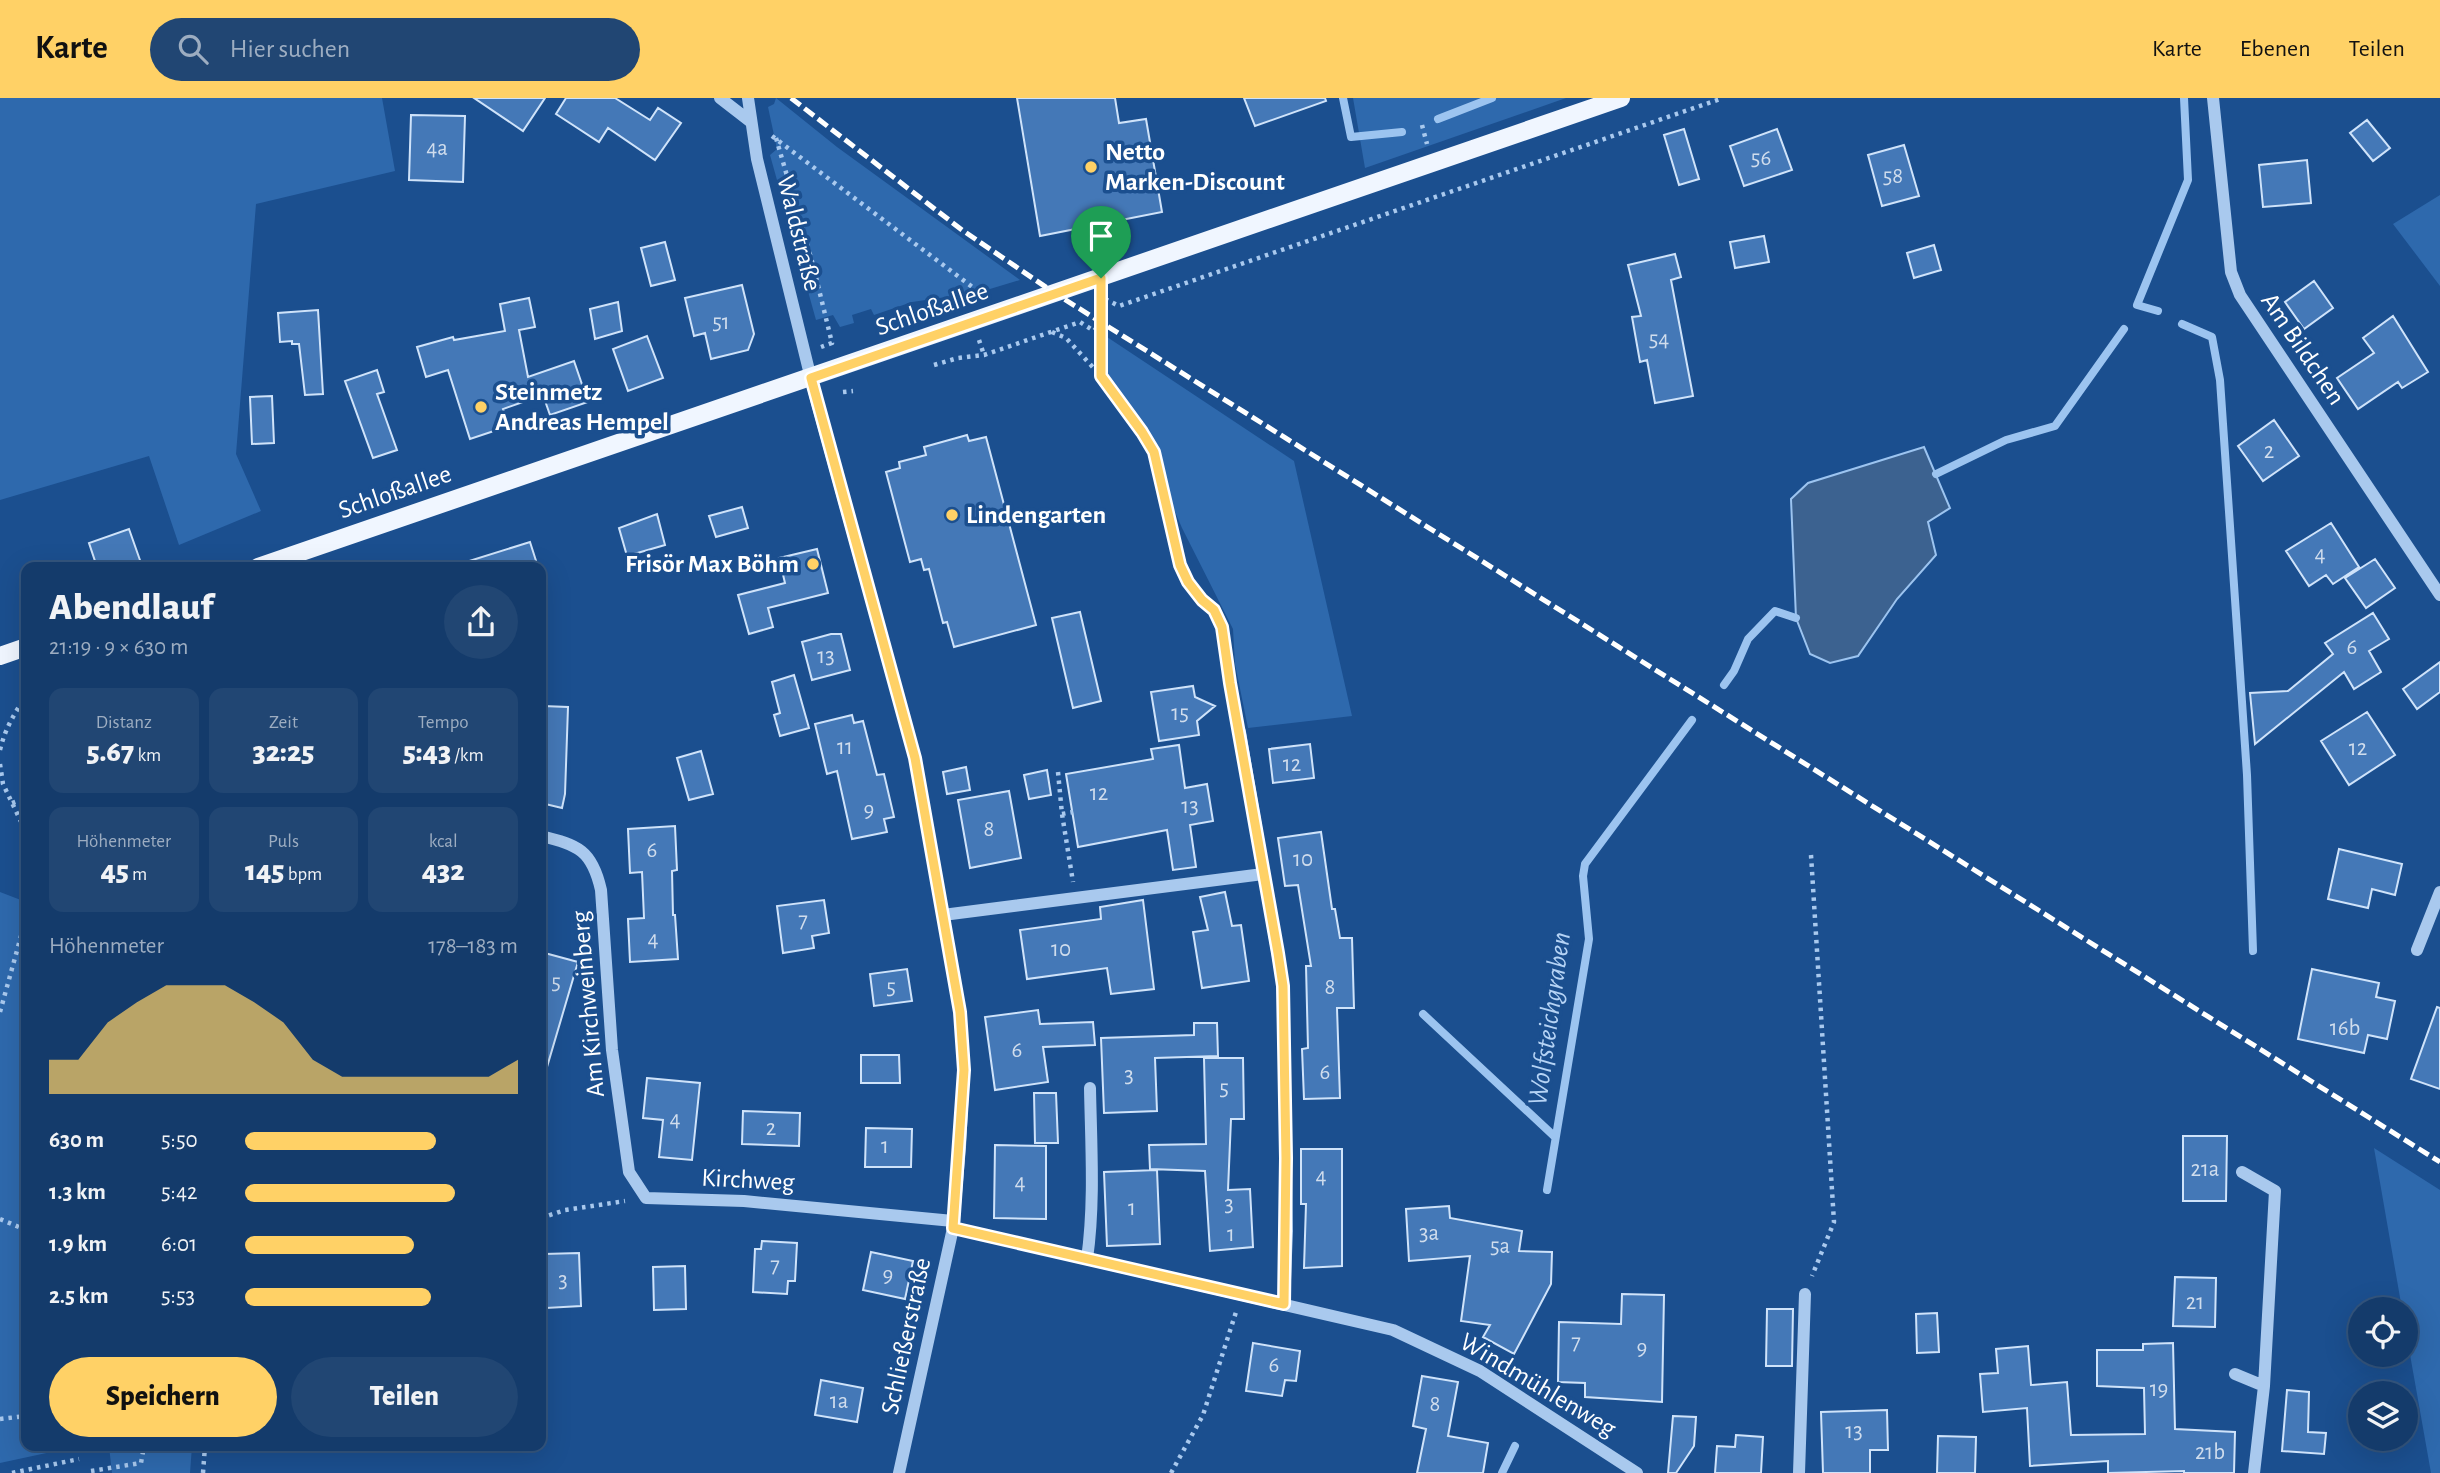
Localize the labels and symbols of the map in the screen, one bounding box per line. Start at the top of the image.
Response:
house number: 4a [426,137,448,160]
place label: Netto Marken-Discount [1105,139,1285,195]
house number: 56 [1751,147,1771,170]
marker: Netto Marken-Discount [1083,159,1099,175]
house number: 58 [1883,165,1903,188]
street label: Waldstraße [772,173,826,293]
pin [1071,206,1131,278]
street label: Schloßallee [872,278,992,340]
street label: Am Bildchen [2256,288,2350,410]
house number: 51 [712,311,730,334]
house number: 54 [1649,328,1669,351]
place label: Steinmetz Andreas Hempel [495,379,669,435]
marker: Steinmetz Andreas Hempel [473,399,489,415]
house number: 2 [2264,440,2274,463]
street label: Schloßallee [335,461,455,523]
place label: Lindengarten [966,502,1106,528]
marker: Lindengarten [944,507,960,523]
house number: 4 [2314,543,2326,566]
place label: Frisör Max Böhm [625,551,799,577]
marker: Frisör Max Böhm [805,556,821,572]
house number: 6 [2347,636,2357,659]
house number: 13 [817,645,835,668]
house number: 15 [1171,702,1189,725]
house number: 11 [837,736,853,759]
house number: 12 [2349,737,2367,760]
house number: 12 [1283,753,1301,776]
house number: 12 [1090,782,1108,805]
house number: 13 [1181,795,1199,818]
house number: 9 [864,799,874,822]
house number: 8 [984,818,994,841]
house number: 6 [647,839,657,862]
house number: 10 [1293,848,1313,871]
street label: Am Kirchweinberg [567,909,609,1098]
house number: 7 [798,909,808,932]
house number: 4 [647,928,659,951]
water label: Wolfsteichgraben [1524,930,1576,1108]
house number: 10 [1051,938,1071,961]
house number: 5 [551,971,561,994]
house number: 5 [886,976,896,999]
house number: 8 [1325,976,1335,999]
house number: 16b [2330,1017,2360,1040]
house number: 6 [1012,1039,1022,1062]
house number: 6 [1320,1061,1330,1084]
house number: 3 [1124,1064,1134,1087]
house number: 5 [1219,1077,1229,1100]
house number: 4 [669,1108,681,1131]
house number: 2 [766,1117,776,1140]
house number: 1 [881,1135,889,1158]
house number: 21a [2190,1158,2220,1181]
street label: Kirchweg [701,1165,796,1195]
house number: 4 [1315,1165,1327,1188]
house number: 4 [1014,1171,1026,1194]
house number: 3 [1224,1193,1234,1216]
house number: 1 [1128,1197,1136,1220]
house number: 3a [1419,1222,1439,1245]
house number: 1 [1227,1223,1235,1246]
house number: 5a [1490,1235,1510,1258]
house number: 7 [770,1254,780,1277]
street label: Schließerstraße [877,1255,935,1417]
house number: 9 [883,1264,893,1287]
house number: 3 [558,1269,568,1292]
house number: 21 [2186,1291,2204,1314]
street label: Windmühlenweg [1456,1328,1621,1442]
house number: 7 [1571,1331,1581,1354]
house number: 9 [1637,1337,1647,1360]
house number: 6 [1269,1354,1279,1377]
house number: 19 [2150,1378,2168,1401]
house number: 1a [830,1390,848,1413]
house number: 8 [1430,1393,1440,1416]
house number: 13 [1845,1420,1863,1443]
house number: 21b [2195,1441,2225,1464]

